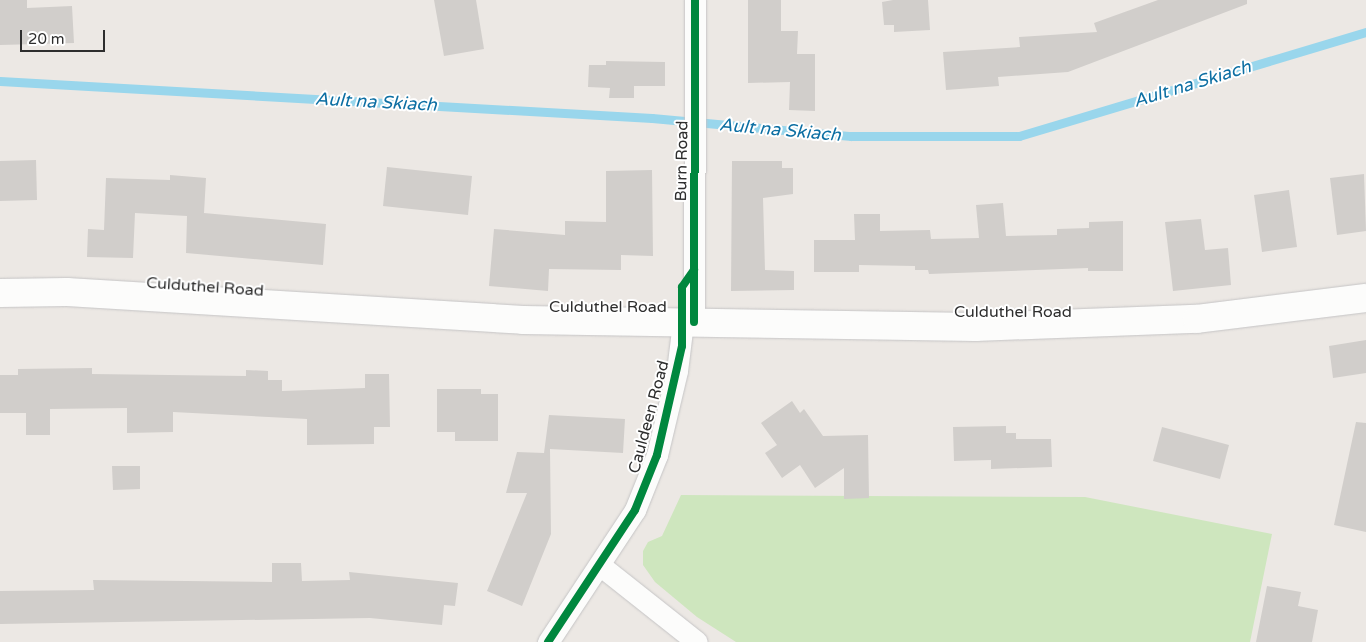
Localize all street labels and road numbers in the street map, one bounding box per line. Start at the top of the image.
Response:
street label: Burn Road [672,120,692,202]
street label: Culduthel Road [146,273,264,301]
street label: Culduthel Road [549,297,667,317]
street label: Culduthel Road [954,302,1072,322]
street label: Cauldeen Road [625,358,673,476]

